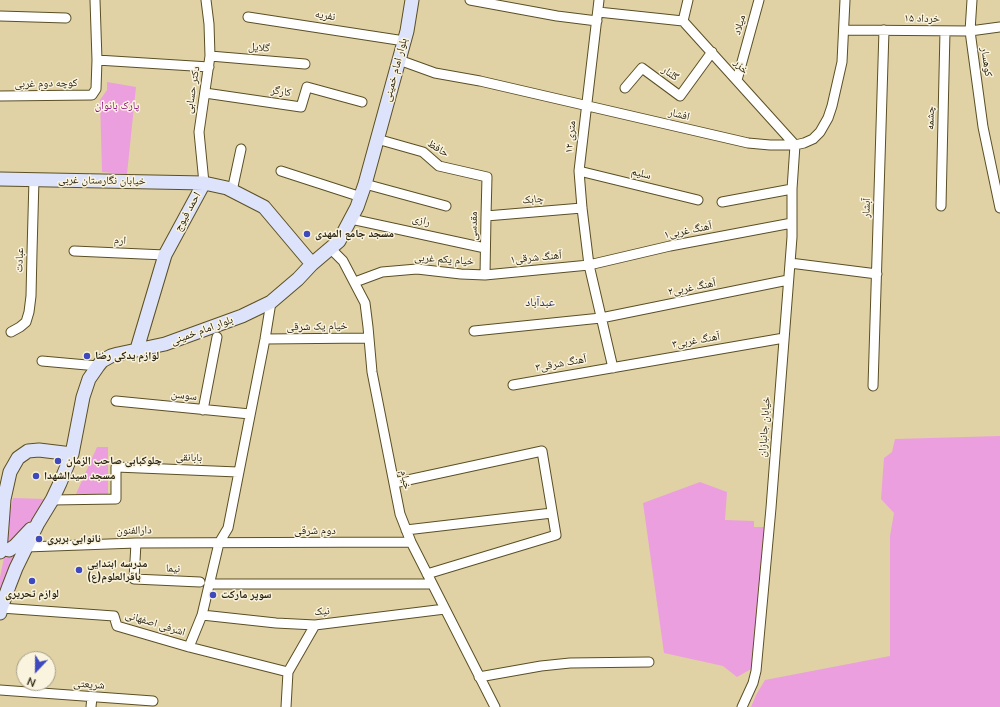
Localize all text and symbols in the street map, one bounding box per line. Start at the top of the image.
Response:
street label: نفریه [314,8,336,24]
street label: ۱۵ خرداد [904,12,940,26]
street label: میلاد [731,13,749,37]
street label: بلوار امام خمینی [381,37,411,103]
street label: گلایل [248,40,270,56]
street label: کوهسار [977,46,995,78]
street label: خزر [731,57,751,77]
street label: گلنار [659,64,681,84]
street label: دکتر حسابی [183,65,203,115]
street label: کوچه دوم غربی [14,77,78,91]
street label: کارگر [270,84,292,100]
park label: پارک بانوان [95,99,139,113]
street label: افشار [667,106,691,124]
street label: چشمه [924,106,938,130]
street label: ۱۲ متری [563,120,579,154]
street label: حافظ [425,137,451,161]
street label: سلیم [630,165,652,183]
street label: خیابان نگارستان غربی [58,174,146,188]
street label: احمد فیوج [172,190,204,234]
street label: چابک [522,192,544,208]
street label: آبشار [860,198,874,218]
street label: مقدسی [467,211,481,241]
street label: رازی [411,213,431,229]
street label: آهنگ غربی۱ [663,220,713,242]
place label: مسجد جامع المهدی [315,227,394,241]
marker: مسجد جامع المهدی [302,229,312,239]
street label: ارم [114,234,126,248]
street label: عبادت [13,247,27,273]
street label: آهنگ شرقی۱ [510,249,562,267]
street label: خیام یکم غربی [414,251,474,269]
street label: آهنگ غربی۲ [667,277,717,299]
district label: عبدآباد [525,296,555,310]
street label: بلوار امام خمینی [169,314,235,348]
street label: خیام یک شرقی [286,320,348,334]
street label: آهنگ غربی۳ [671,330,721,352]
place label: لوازم یدکی رضا [95,349,159,363]
marker: لوازم یدکی رضا [82,351,92,361]
street label: آهنگ شرقی۳ [534,353,588,375]
street label: سوسن [170,388,198,404]
street label: خیابان جانبازان [756,396,774,458]
street label: بابانقی [176,451,202,465]
place label: چلوکبابی صاحب الزمان [66,454,162,468]
marker: چلوکبابی صاحب الزمان [53,456,63,466]
place label: مسجد سیدالشهدا [44,469,115,483]
street label: خیام [397,469,413,491]
marker: مسجد سیدالشهدا [31,471,41,481]
street label: دارالفنون [116,524,152,538]
street label: دوم شرقی [294,524,336,538]
place label: نانوایی بربری [47,532,101,546]
marker: نانوایی بربری [34,534,44,544]
place label: مدرسه ابتدایی باقرالعلوم(ع) [87,557,147,583]
street label: نیما [166,562,180,576]
marker: مدرسه ابتدایی باقرالعلوم(ع) [74,565,84,575]
marker: لوازم تحریری [27,576,37,586]
place label: لوازم تحریری [5,587,59,601]
place label: سوپر مارکت [221,588,272,602]
marker: سوپر مارکت [208,590,218,600]
street label: نیک [314,605,330,619]
street label: اشرفی اصفهانی [123,609,187,639]
north arrow [16,651,56,691]
text: N [25,673,38,690]
street label: شریعتی [73,677,105,693]

